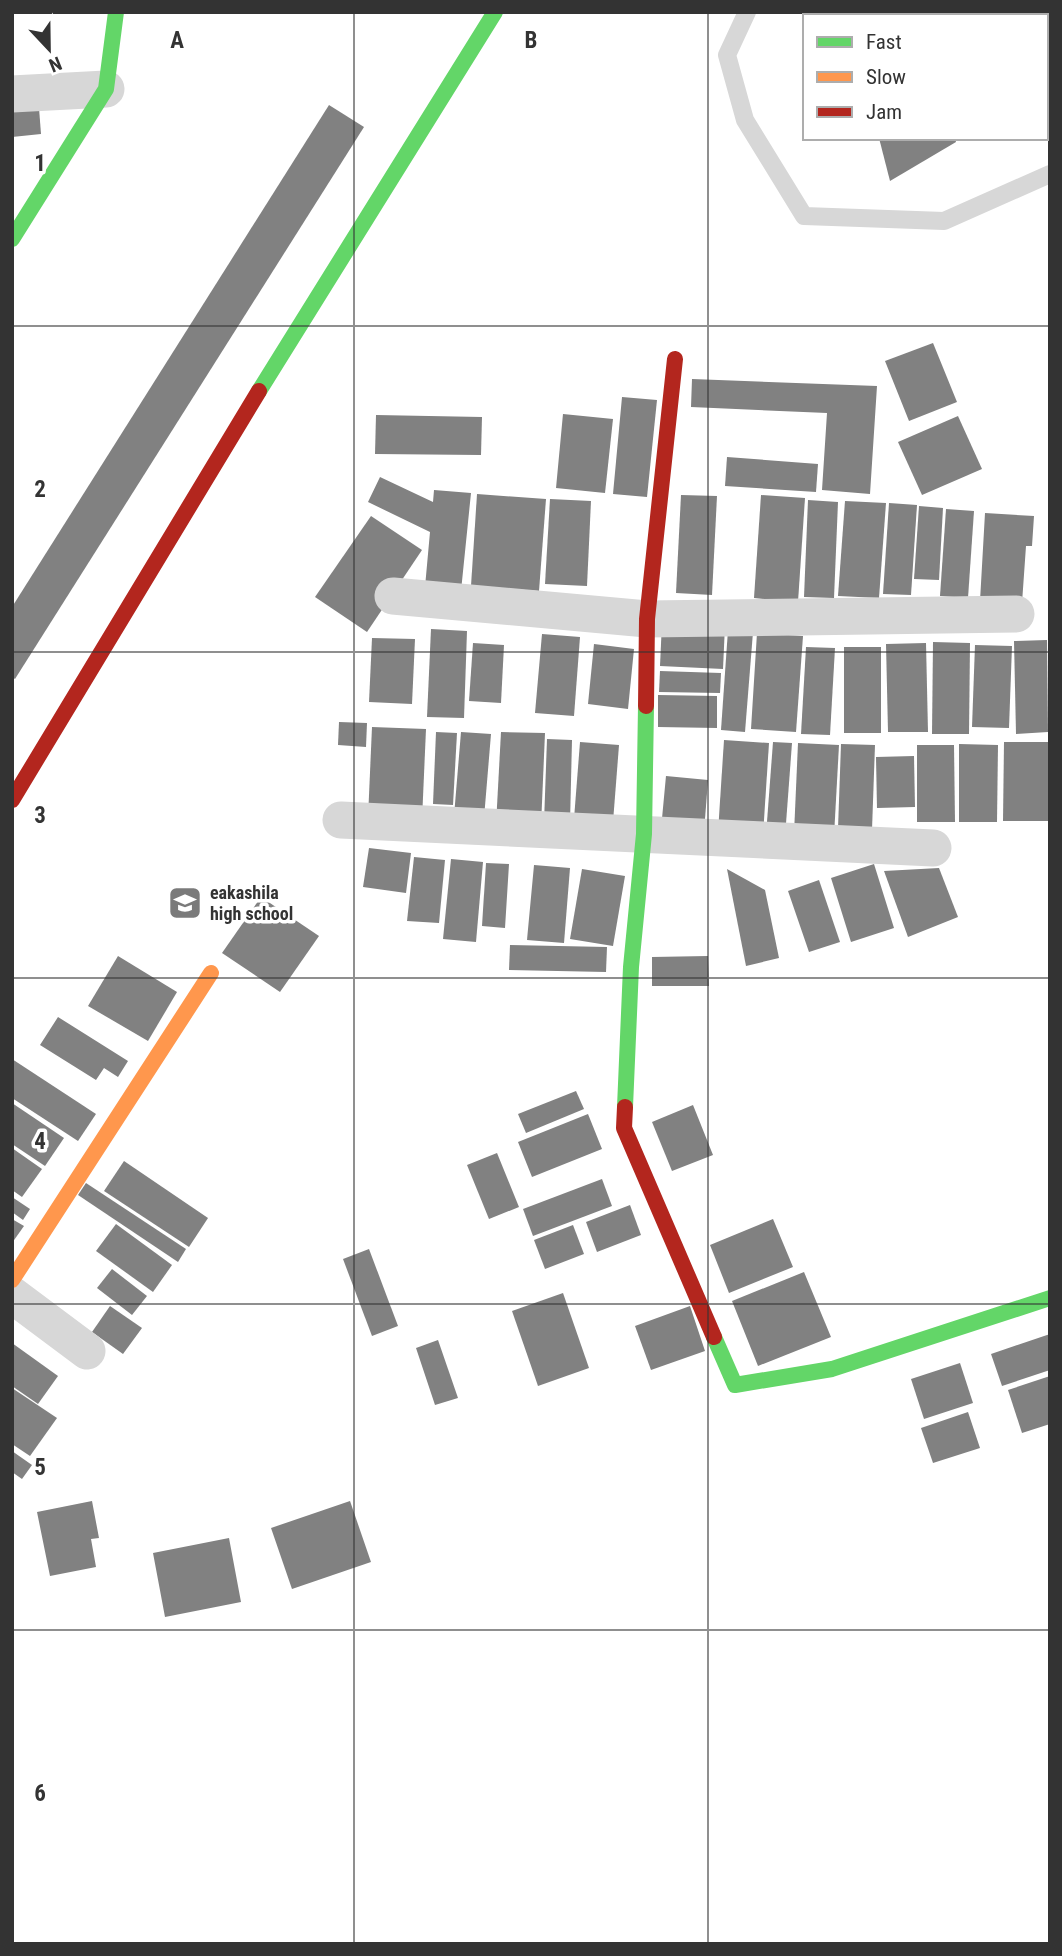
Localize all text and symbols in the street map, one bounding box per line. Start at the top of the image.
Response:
north arrow [14,14,84,84]
legend [803,14,1048,140]
text: A [170,27,184,54]
text: B [525,27,537,54]
text: Fast [866,30,902,54]
text: N [45,51,65,77]
text: Slow [866,65,906,89]
text: Jam [866,100,902,124]
text: 1 [34,150,46,177]
text: 2 [34,476,46,503]
text: 3 [34,802,46,829]
place label: eakashila high school [210,882,293,924]
school or university icon: eakashila high school [166,884,204,922]
text: 4 [34,1128,46,1155]
text: 5 [34,1454,46,1481]
text: 6 [34,1780,46,1807]

